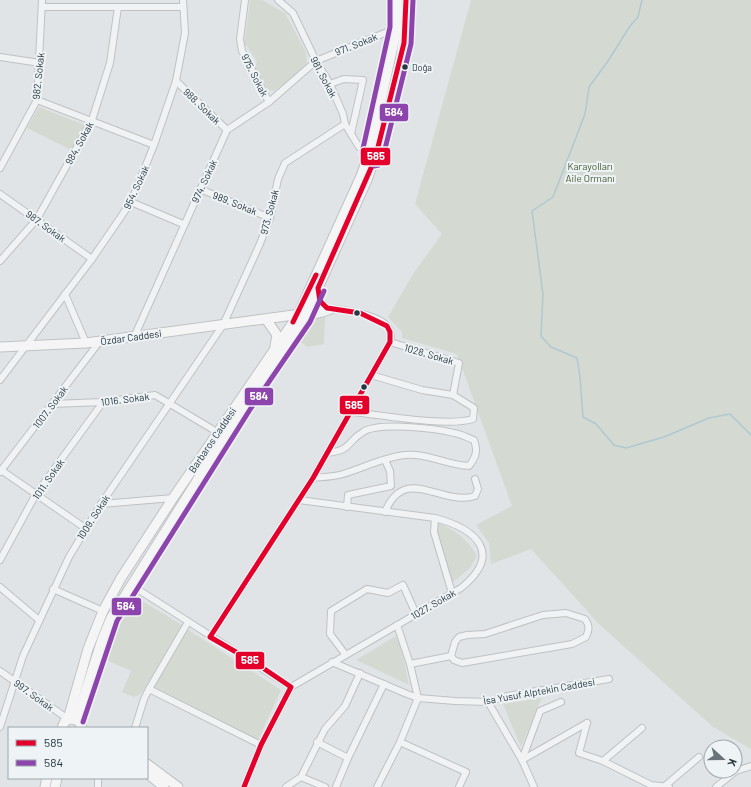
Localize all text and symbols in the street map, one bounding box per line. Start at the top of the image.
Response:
street label: 971. Sokak [333,30,379,58]
street label: 982. Sokak [30,52,46,100]
street label: 975. Sokak [239,52,271,98]
street label: 981. Sokak [308,54,340,100]
marker: Doğa [400,62,410,72]
place label: Doğa [412,62,432,73]
street label: 988. Sokak [181,85,223,127]
line badge: 584 [379,103,409,122]
text: 584 [385,105,404,118]
street label: 984. Sokak [62,120,96,166]
line badge: 585 [360,147,391,166]
text: 585 [367,149,385,162]
street label: 974. Sokak [189,157,219,205]
park label: Karayolları Aile Ormanı [566,160,615,184]
street label: 954. Sokak [121,163,151,211]
street label: 973. Sokak [257,188,281,236]
street label: 989. Sokak [211,189,259,217]
street label: 987. Sokak [24,208,68,244]
unlabelled marker [352,308,362,318]
street label: Özdar Caddesi [100,327,162,347]
street label: 1028. Sokak [403,341,455,367]
unlabelled marker [359,382,369,392]
street label: 1007. Sokak [30,383,70,431]
line badge: 584 [244,387,274,406]
text: 584 [250,389,269,402]
street label: 1016. Sokak [100,390,150,408]
line badge: 585 [339,395,370,415]
text: 585 [345,398,363,411]
street label: Barbaros Caddesi [186,405,238,475]
street label: 1011. Sokak [30,456,66,502]
street label: 1009. Sokak [74,492,112,542]
street label: 1027. Sokak [408,586,458,622]
line badge: 584 [111,597,142,616]
text: 584 [117,599,136,612]
line badge: 585 [235,651,265,670]
text: 585 [241,653,259,666]
street label: İsa Yusuf Alptekin Caddesi [482,675,596,707]
street label: 997. Sokak [12,677,56,713]
legend [8,727,148,779]
text: 585 [44,735,63,749]
north arrow [703,739,743,779]
text: 584 [44,755,63,769]
text: K [725,757,740,768]

